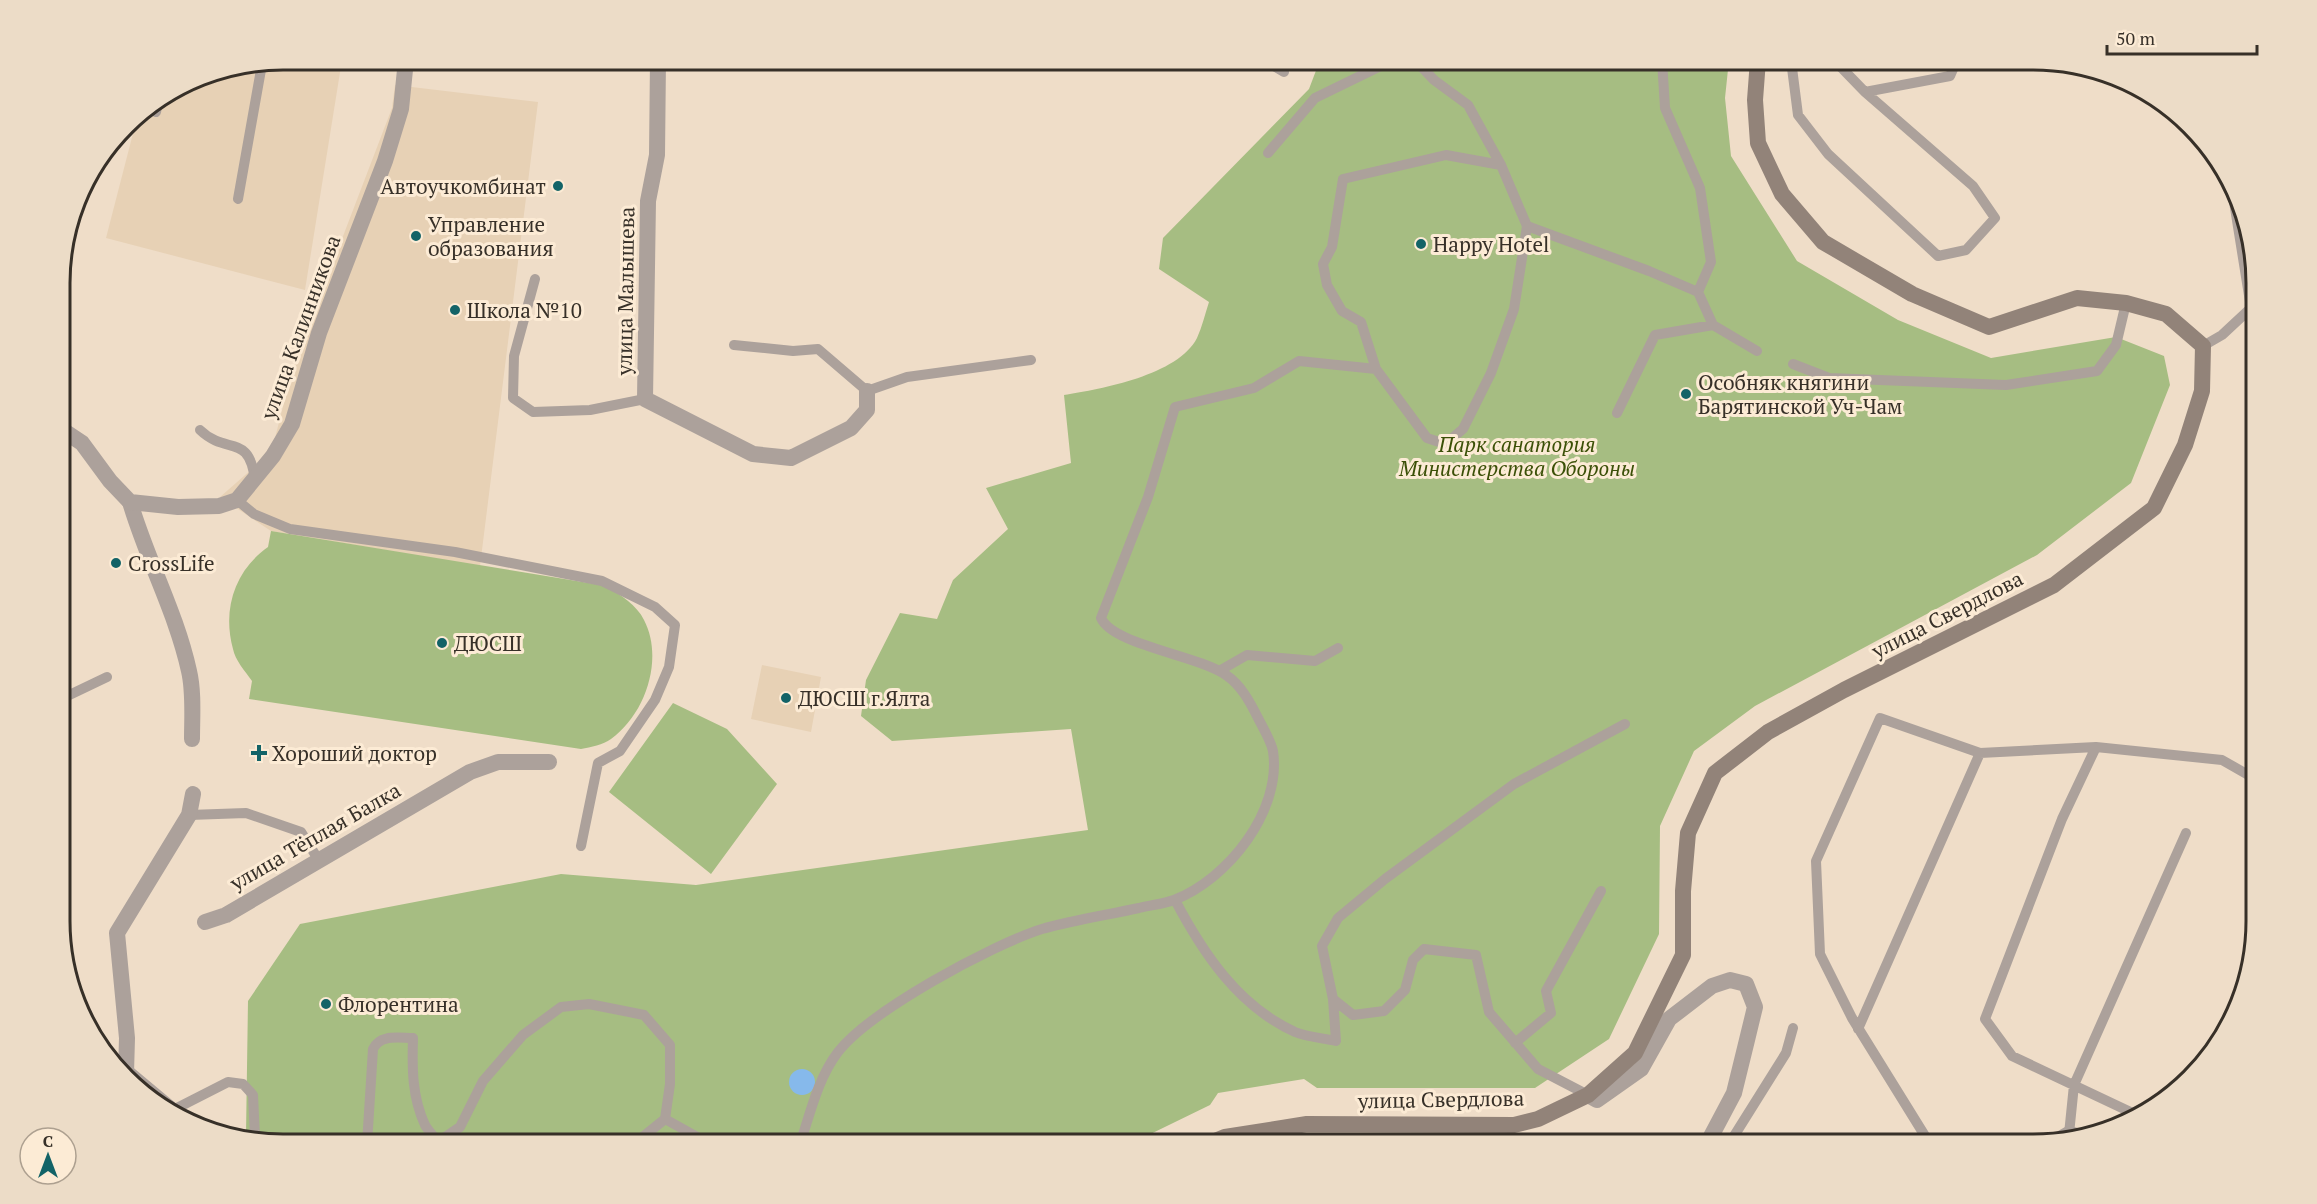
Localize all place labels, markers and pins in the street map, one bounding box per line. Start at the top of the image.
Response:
place label: Автоучкомбинат [380,172,546,200]
marker: Автоучкомбинат [551,179,565,193]
place label: Управление образования [428,210,554,262]
marker: Управление образования [409,229,423,243]
place label: Happy Hotel [1433,230,1549,258]
marker: Happy Hotel [1414,237,1428,251]
place label: Школа №10 [467,296,582,324]
marker: Школа №10 [448,303,462,317]
place label: Особняк княгини Барятинской Уч-Чам [1698,368,1903,420]
marker: Особняк княгини Барятинской Уч-Чам [1679,387,1693,401]
place label: CrossLife [128,549,215,577]
marker: CrossLife [109,556,123,570]
place label: ДЮСШ [454,629,522,657]
marker: ДЮСШ [435,636,449,650]
place label: ДЮСШ г.Ялта [798,684,931,712]
marker: ДЮСШ г.Ялта [779,691,793,705]
place label: Хороший доктор [272,739,437,767]
marker: Хороший доктор [250,744,268,762]
place label: Флорентина [338,990,459,1018]
marker: Флорентина [319,997,333,1011]

